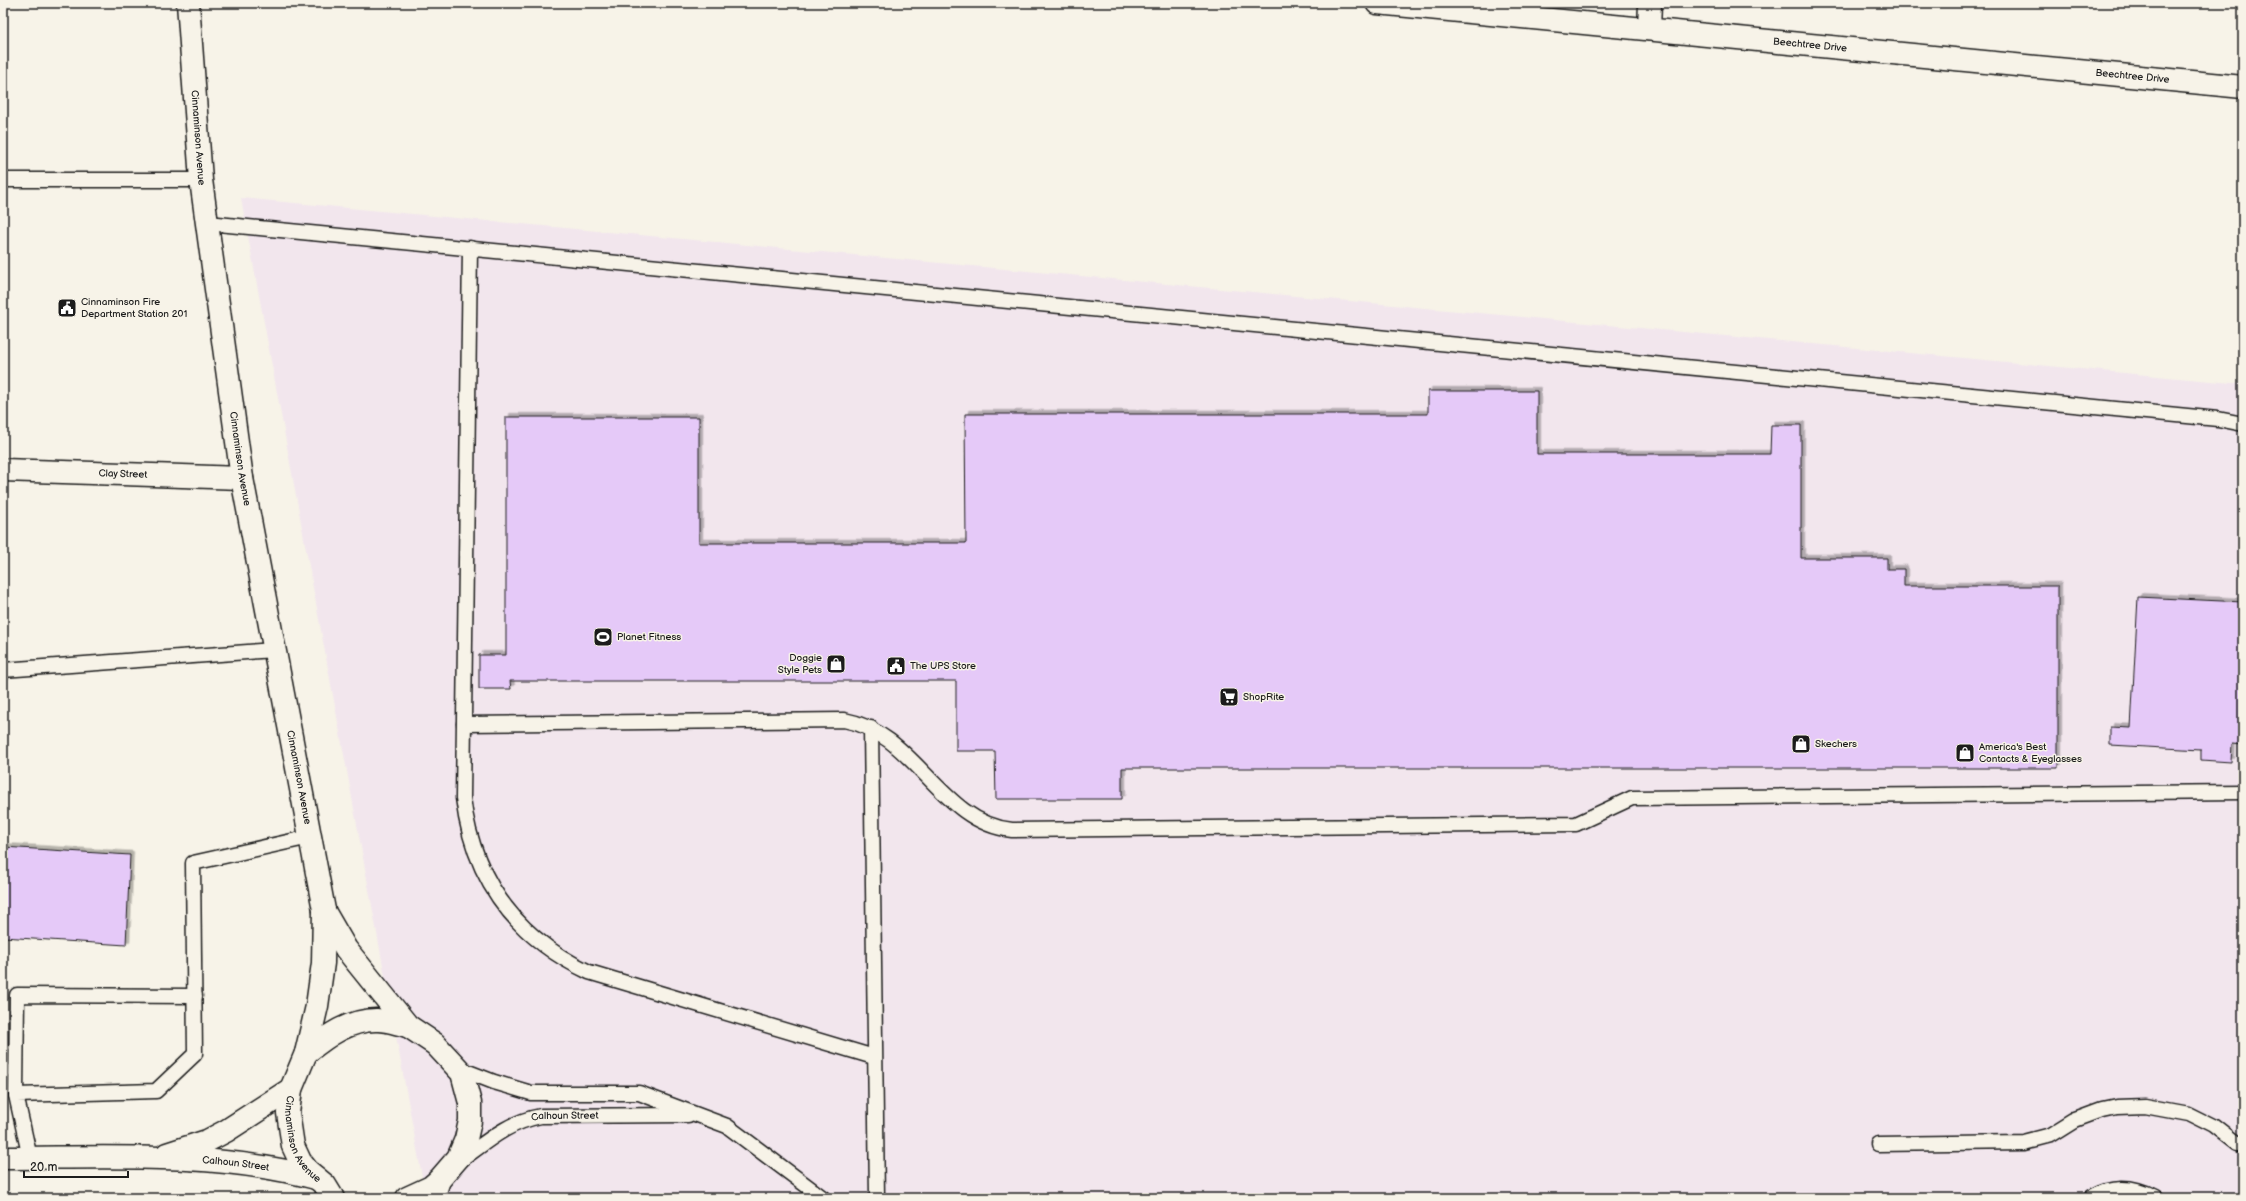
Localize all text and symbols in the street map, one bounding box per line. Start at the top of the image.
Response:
street label: Beechtree Drive [1772,35,1848,55]
street label: Beechtree Drive [2095,67,2170,86]
street label: Cinnaminson Avenue [188,90,208,186]
place label: Cinnaminson Fire Department Station 201 [81,296,187,320]
public building icon: Cinnaminson Fire Department Station 201 [56,297,78,319]
street label: Cinnaminson Avenue [227,411,253,507]
street label: Clay Street [98,467,148,481]
sports icon: Planet Fitness [592,626,614,648]
place label: Planet Fitness [617,631,681,643]
place label: Doggie Style Pets [778,652,822,676]
shop icon: Doggie Style Pets [825,653,847,675]
public building icon: The UPS Store [885,655,907,677]
place label: The UPS Store [910,660,976,672]
supermarket icon: ShopRite [1218,686,1240,708]
place label: ShopRite [1243,691,1284,703]
street label: Cinnaminson Avenue [284,729,314,825]
shop icon: Skechers [1790,733,1812,755]
place label: Skechers [1815,738,1857,750]
place label: America's Best Contacts & Eyeglasses [1979,741,2082,765]
shop icon: America's Best Contacts & Eyeglasses [1954,742,1976,764]
street label: Cinnaminson Avenue [282,1095,323,1185]
street label: Calhoun Street [530,1110,599,1124]
scale bar [24,1153,128,1179]
street label: Calhoun Street [202,1154,270,1174]
text: 20 m [30,1160,57,1175]

